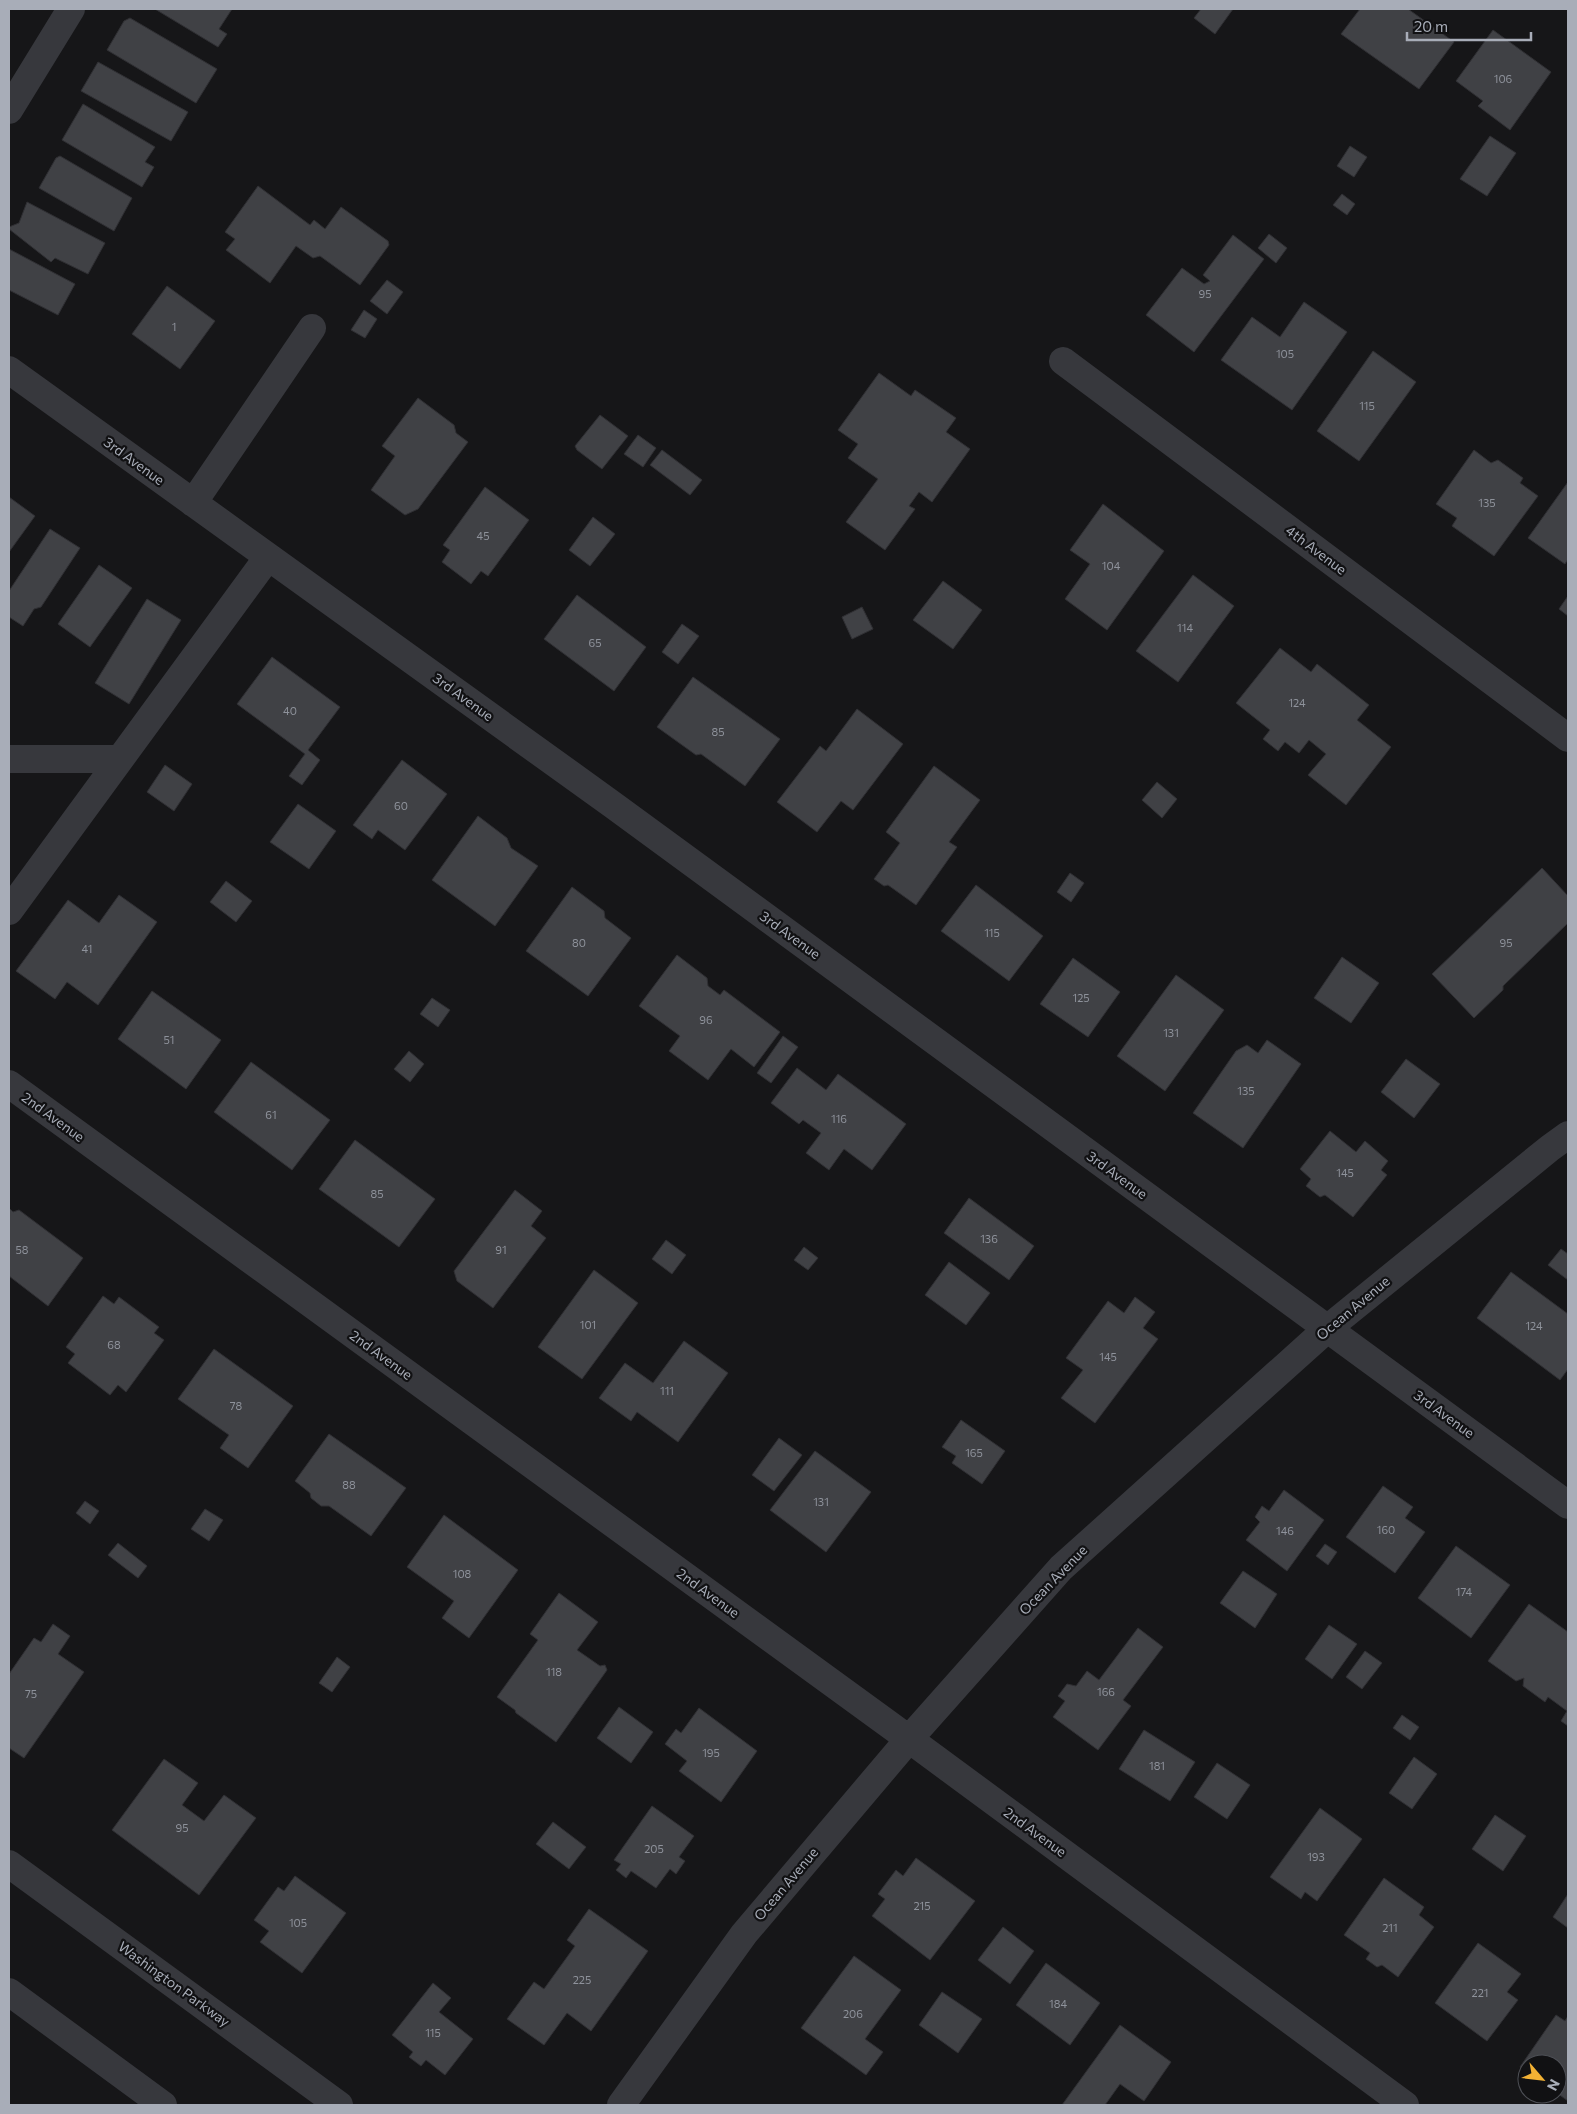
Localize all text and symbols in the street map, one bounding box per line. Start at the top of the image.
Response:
scale bar [1407,10,1531,42]
text: 20 m [1414,17,1448,35]
house number: 106 [1494,72,1513,85]
house number: 95 [1199,287,1212,300]
house number: 1 [172,320,176,333]
house number: 105 [1276,347,1294,360]
house number: 115 [1359,399,1375,412]
street label: 3rd Avenue [101,433,168,488]
house number: 135 [1478,496,1496,509]
street label: 4th Avenue [1283,521,1350,578]
house number: 45 [477,529,489,542]
house number: 104 [1102,559,1121,572]
house number: 114 [1177,621,1193,634]
house number: 65 [589,636,602,649]
street label: 3rd Avenue [430,669,497,724]
house number: 124 [1288,696,1306,709]
house number: 40 [283,704,297,717]
house number: 85 [712,725,725,738]
house number: 60 [394,799,408,812]
street label: 3rd Avenue [757,907,824,962]
house number: 115 [984,926,1000,939]
house number: 80 [572,936,586,949]
house number: 95 [1500,936,1513,949]
house number: 41 [82,942,92,955]
house number: 125 [1072,991,1090,1004]
house number: 96 [699,1013,713,1026]
house number: 131 [1163,1026,1179,1039]
house number: 51 [163,1033,175,1046]
house number: 135 [1237,1084,1255,1097]
street label: 2nd Avenue [19,1088,88,1145]
house number: 61 [265,1108,277,1121]
house number: 116 [831,1112,847,1125]
street label: 3rd Avenue [1084,1147,1151,1202]
house number: 145 [1336,1166,1354,1179]
house number: 85 [371,1187,384,1200]
house number: 136 [980,1232,998,1245]
house number: 58 [16,1243,29,1256]
house number: 91 [495,1243,507,1256]
street label: Ocean Avenue [1313,1272,1393,1343]
house number: 101 [580,1318,596,1331]
house number: 124 [1525,1319,1543,1332]
street label: 2nd Avenue [347,1326,416,1383]
house number: 68 [107,1338,121,1351]
house number: 145 [1099,1350,1117,1363]
house number: 111 [660,1384,674,1397]
street label: 3rd Avenue [1411,1386,1478,1441]
house number: 78 [230,1399,243,1412]
house number: 165 [965,1446,983,1459]
house number: 88 [342,1478,356,1491]
house number: 131 [813,1495,829,1508]
house number: 160 [1377,1523,1395,1536]
house number: 146 [1276,1524,1294,1537]
street label: Ocean Avenue [1015,1541,1090,1618]
street label: 2nd Avenue [674,1564,743,1621]
house number: 108 [453,1567,472,1580]
house number: 174 [1456,1585,1473,1598]
house number: 118 [546,1665,562,1678]
house number: 166 [1097,1685,1115,1698]
house number: 75 [25,1687,37,1700]
house number: 195 [702,1746,720,1759]
house number: 181 [1149,1759,1165,1772]
street label: 2nd Avenue [1001,1803,1070,1860]
house number: 95 [176,1821,189,1834]
house number: 205 [644,1842,664,1855]
street label: Ocean Avenue [750,1844,821,1924]
house number: 193 [1307,1850,1325,1863]
house number: 215 [913,1899,931,1912]
house number: 105 [289,1916,307,1929]
house number: 211 [1382,1921,1398,1934]
street label: Washington Parkway [115,1937,233,2030]
house number: 225 [573,1973,591,1986]
house number: 221 [1472,1986,1488,1999]
house number: 184 [1049,1997,1067,2010]
house number: 206 [843,2007,863,2020]
house number: 115 [425,2026,441,2039]
north arrow [1517,2054,1567,2104]
text: N [1544,2077,1564,2094]

